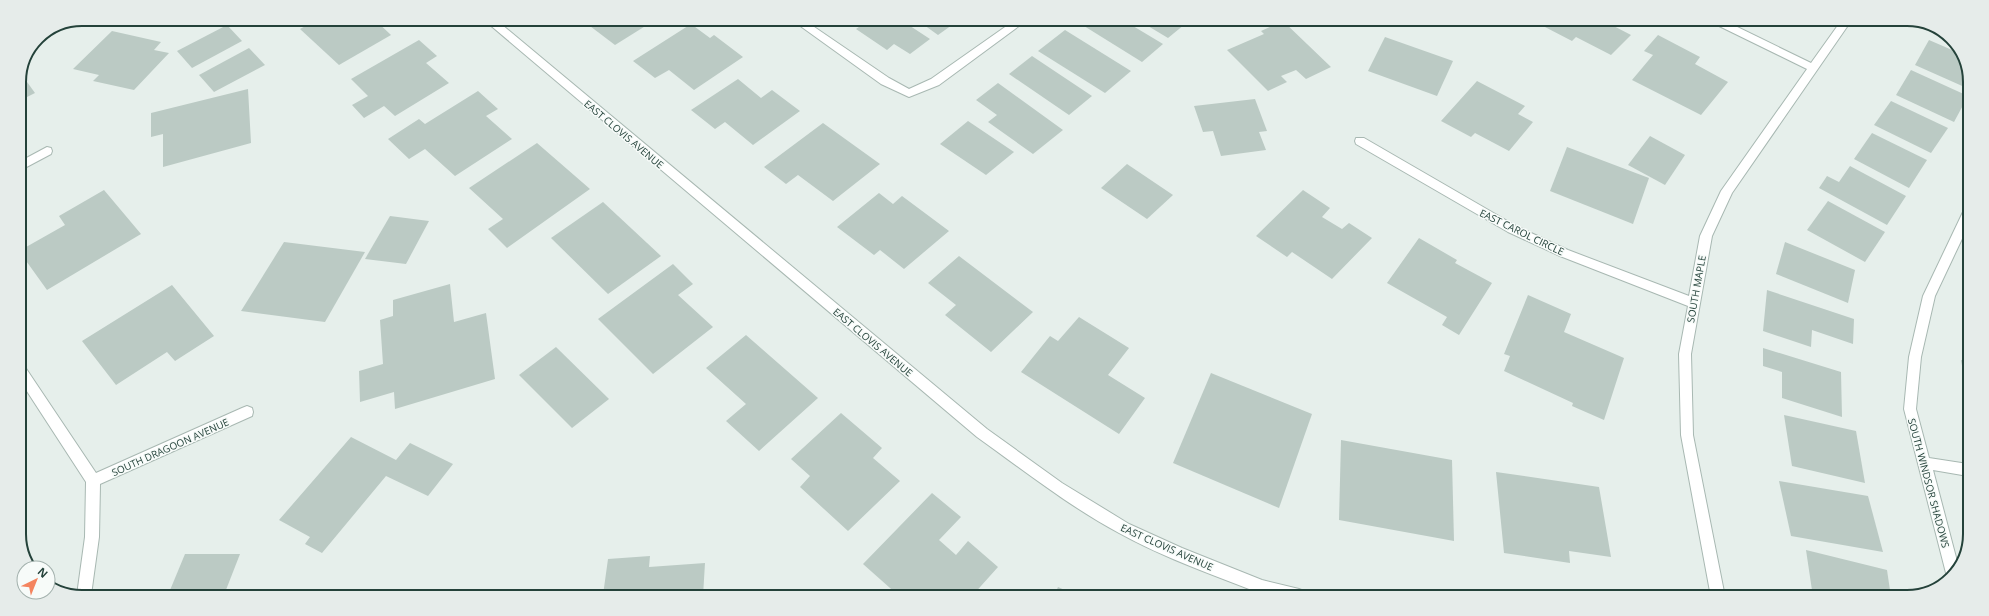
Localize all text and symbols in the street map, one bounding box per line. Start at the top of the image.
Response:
street label: EAST CLOVIS AVENUE [581,97,667,171]
street label: EAST CAROL CIRCLE [1477,205,1567,259]
street label: SOUTH MAPLE [1683,254,1709,324]
street label: EAST CLOVIS AVENUE [830,305,916,379]
street label: SOUTH DRAGOON AVENUE [109,415,231,479]
street label: SOUTH WINDSOR SHADOWS [1905,417,1953,549]
street label: EAST CLOVIS AVENUE [1119,520,1215,574]
north arrow [16,560,56,600]
text: N [35,564,52,581]

